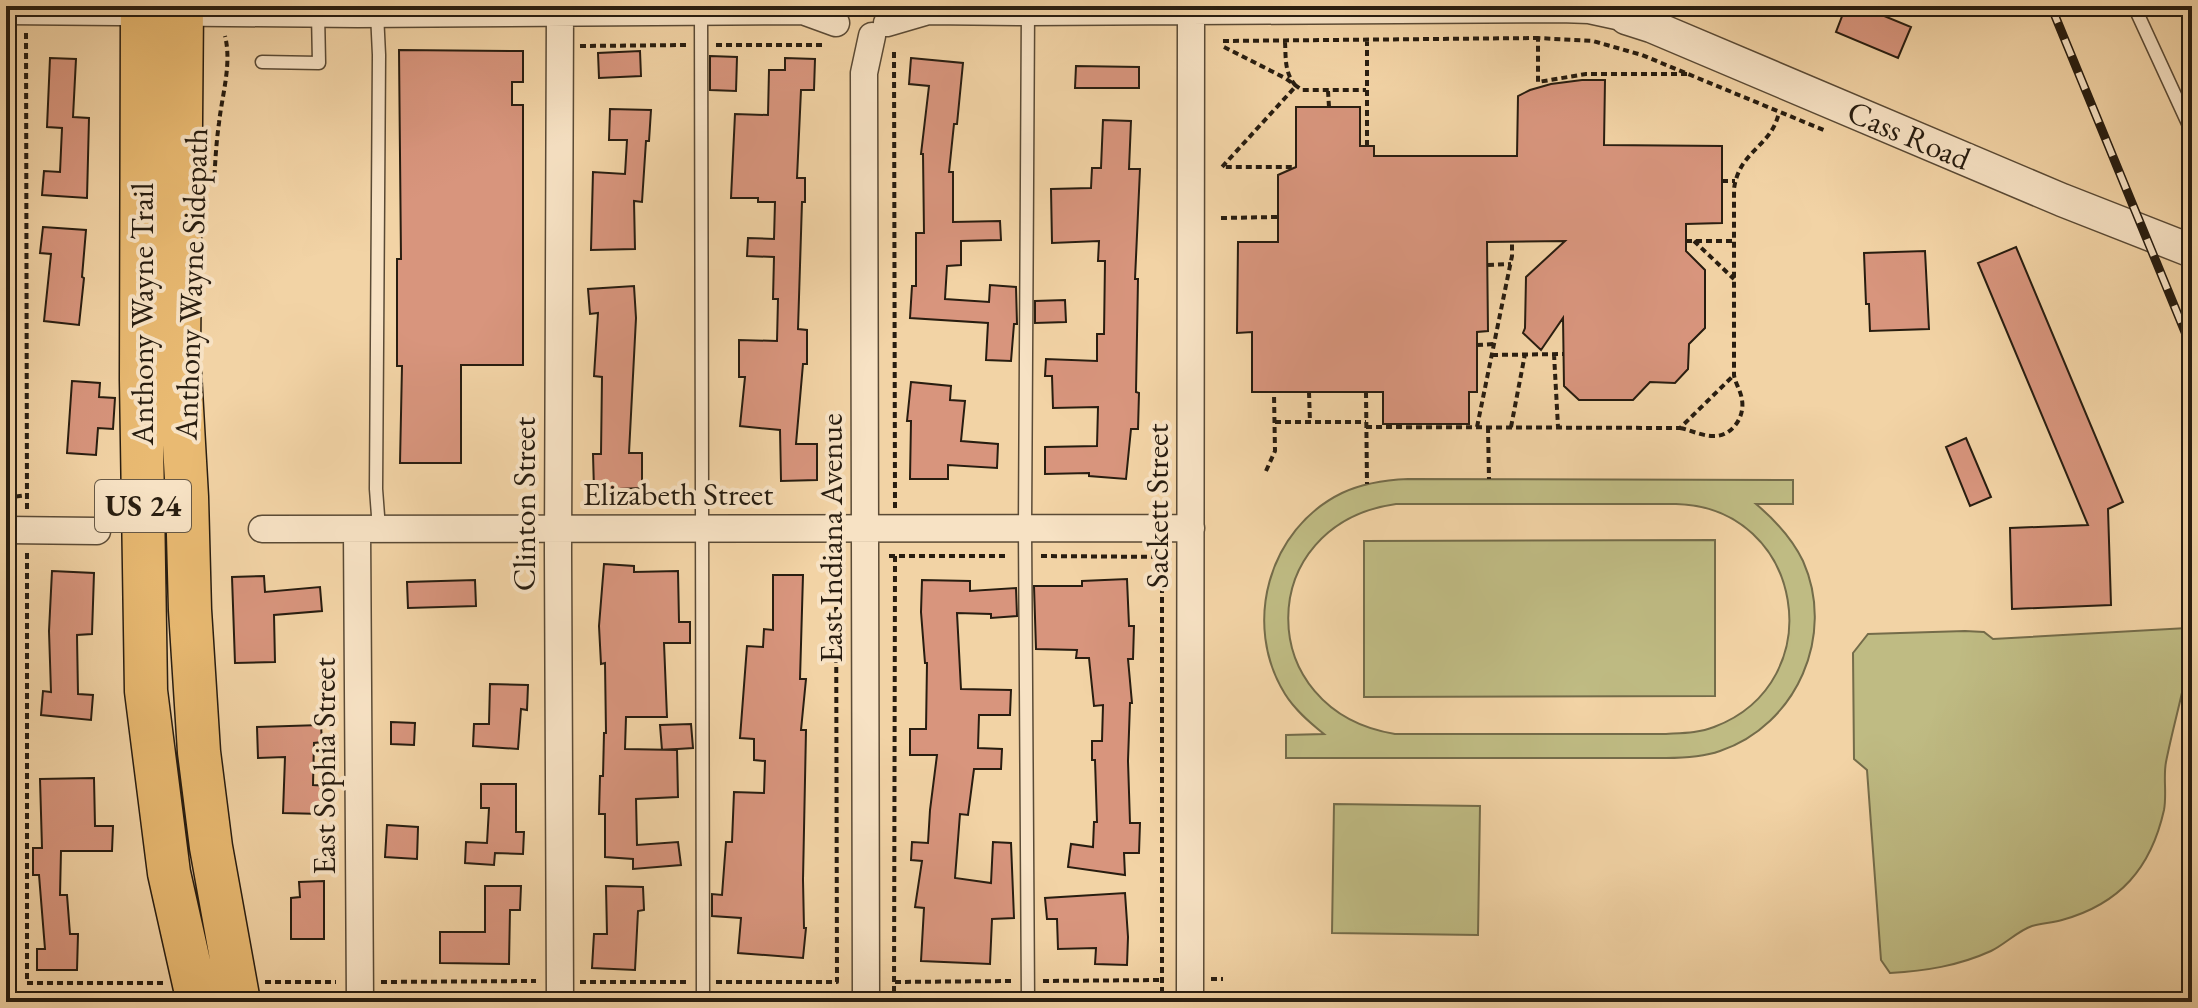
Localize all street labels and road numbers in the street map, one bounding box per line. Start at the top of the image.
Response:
street label: Cass Road [1841,90,1978,180]
street label: Anthony Wayne Sidepath [165,127,217,442]
street label: Anthony Wayne Trail [121,182,163,447]
street label: East Indiana Avenue [810,413,852,663]
street label: Clinton Street [503,417,545,591]
street label: Sackett Street [1136,424,1178,588]
street label: Elizabeth Street [583,473,773,515]
road number: US 24 [95,480,191,532]
street label: East Sophia Street [303,657,345,875]

